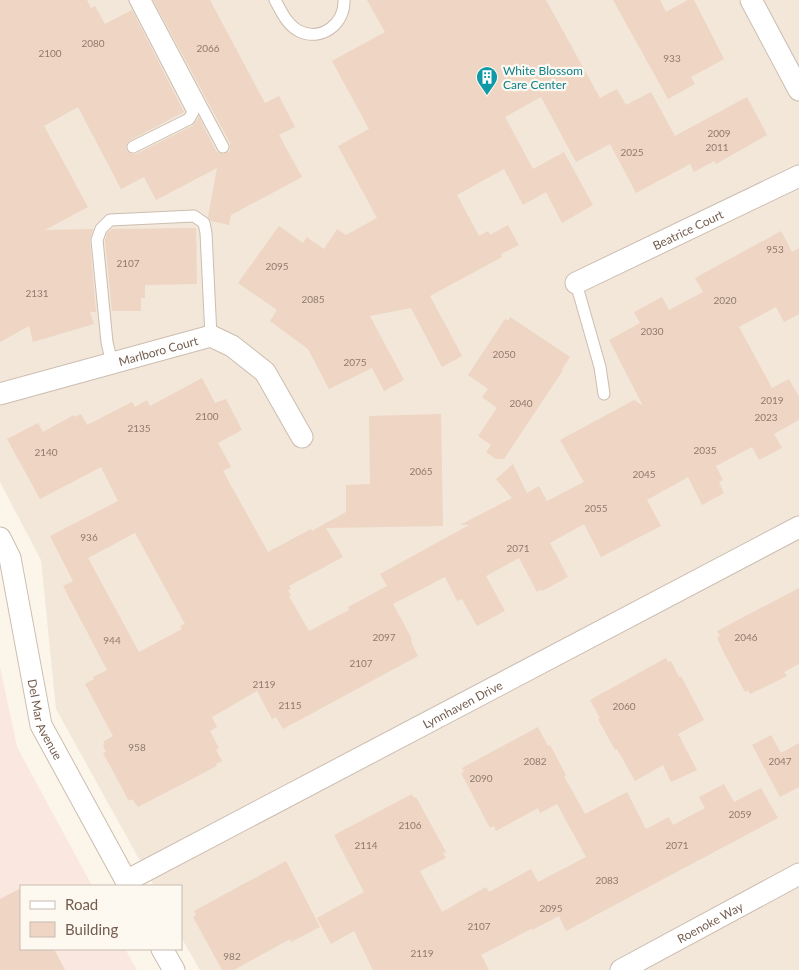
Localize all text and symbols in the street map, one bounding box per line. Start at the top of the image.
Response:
house number: 2080 [81,37,105,49]
house number: 2066 [196,42,220,54]
house number: 2100 [38,47,62,59]
house number: 933 [663,52,681,64]
place label: White Blossom Care Center [503,63,583,92]
building icon: White Blossom Care Center [475,65,499,96]
house number: 2009 [707,127,731,139]
house number: 2011 [705,141,729,153]
house number: 2025 [620,146,644,158]
street label: Beatrice Court [650,206,726,253]
house number: 953 [766,243,784,255]
house number: 2107 [116,257,140,269]
house number: 2095 [265,260,289,272]
house number: 2131 [25,287,49,299]
house number: 2085 [301,293,325,305]
house number: 2020 [713,294,737,306]
house number: 2030 [640,325,664,337]
street label: Marlboro Court [117,332,200,369]
house number: 2050 [492,348,516,360]
house number: 2075 [343,356,367,368]
house number: 2019 [760,394,784,406]
house number: 2040 [509,397,533,409]
house number: 2100 [195,410,219,422]
house number: 2023 [754,411,778,423]
house number: 2135 [127,422,151,434]
house number: 2035 [693,444,717,456]
house number: 2140 [34,446,58,458]
house number: 2065 [409,465,433,477]
house number: 2045 [632,468,656,480]
house number: 2055 [584,502,608,514]
house number: 936 [80,531,98,543]
house number: 2071 [506,542,530,554]
house number: 2097 [372,631,396,643]
house number: 2046 [734,631,758,643]
house number: 944 [103,634,121,646]
house number: 2107 [349,657,373,669]
street label: Lynnhaven Drive [420,677,505,731]
street label: Del Mar Avenue [25,678,66,762]
house number: 2119 [252,678,276,690]
house number: 2115 [278,699,302,711]
house number: 2060 [612,700,636,712]
house number: 958 [128,741,146,753]
house number: 2082 [523,755,547,767]
house number: 2047 [768,755,792,767]
house number: 2090 [469,772,493,784]
house number: 2059 [728,808,752,820]
house number: 2106 [398,819,422,831]
house number: 2114 [354,839,378,851]
house number: 2071 [665,839,689,851]
house number: 2083 [595,874,619,886]
legend [20,885,182,950]
text: Road [65,895,98,913]
street label: Roenoke Way [674,898,746,946]
house number: 2095 [539,902,563,914]
text: Building [65,920,118,938]
house number: 2107 [467,920,491,932]
house number: 2119 [410,947,434,959]
house number: 982 [223,950,241,962]

